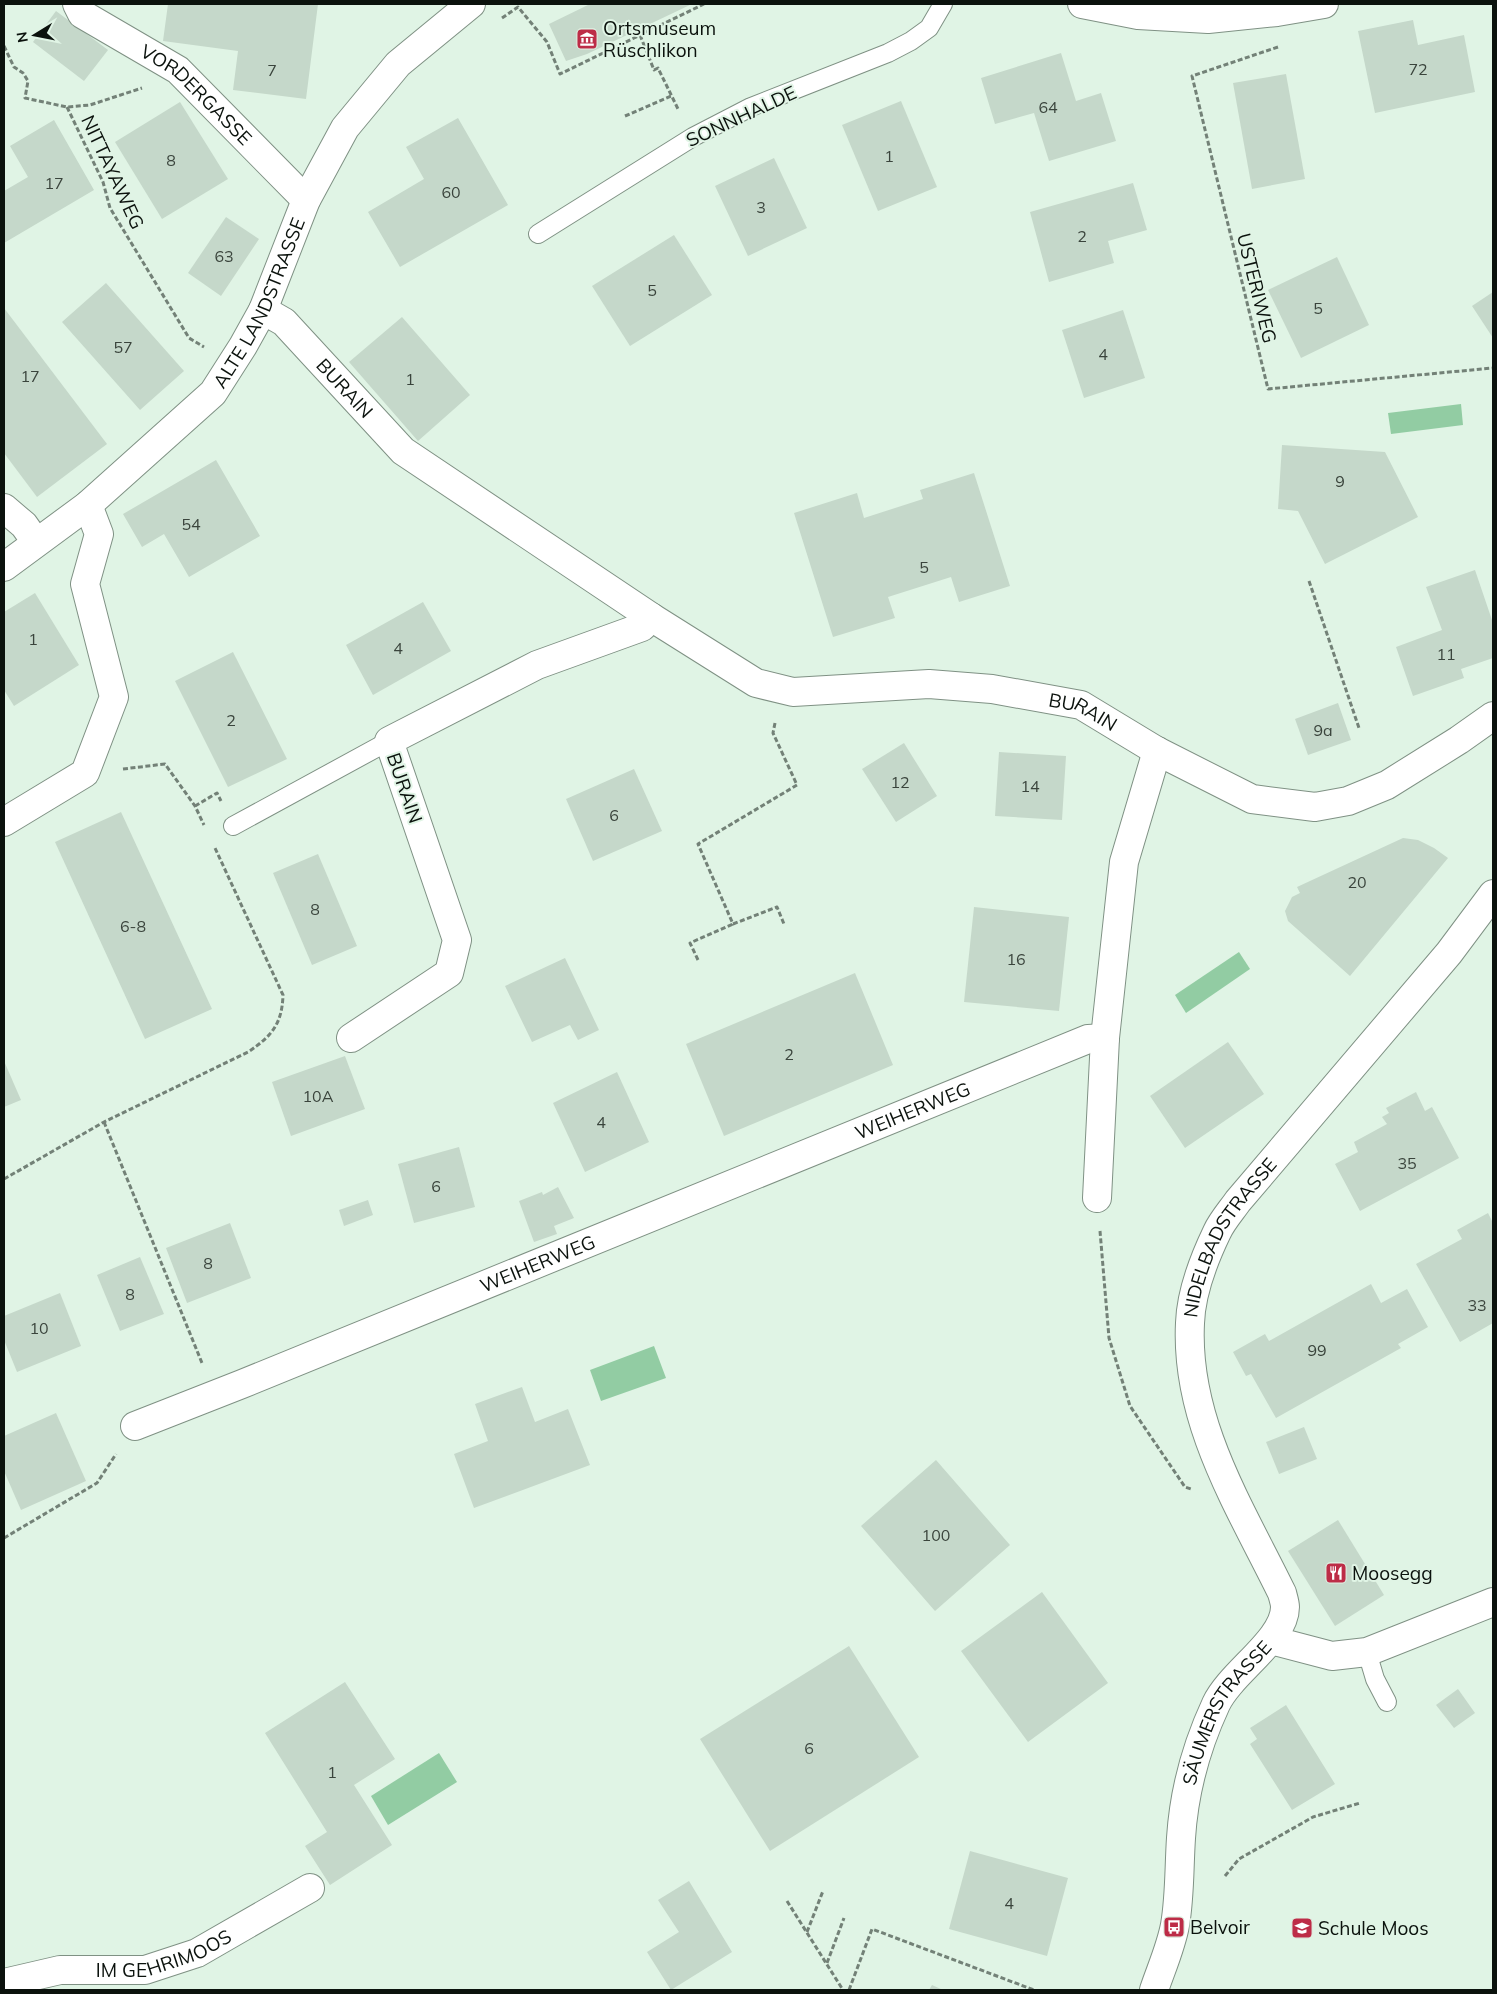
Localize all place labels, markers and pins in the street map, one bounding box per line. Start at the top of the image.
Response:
place label: Ortsmuseum Rüschlikon [603,16,716,62]
museum icon: Ortsmuseum Rüschlikon [575,27,599,51]
restaurant icon: Moosegg [1324,1561,1348,1585]
place label: Moosegg [1352,1561,1433,1585]
bus stop icon: Belvoir [1162,1915,1186,1939]
place label: Belvoir [1190,1915,1250,1939]
school or university icon: Schule Moos [1290,1916,1314,1940]
place label: Schule Moos [1318,1916,1429,1940]

